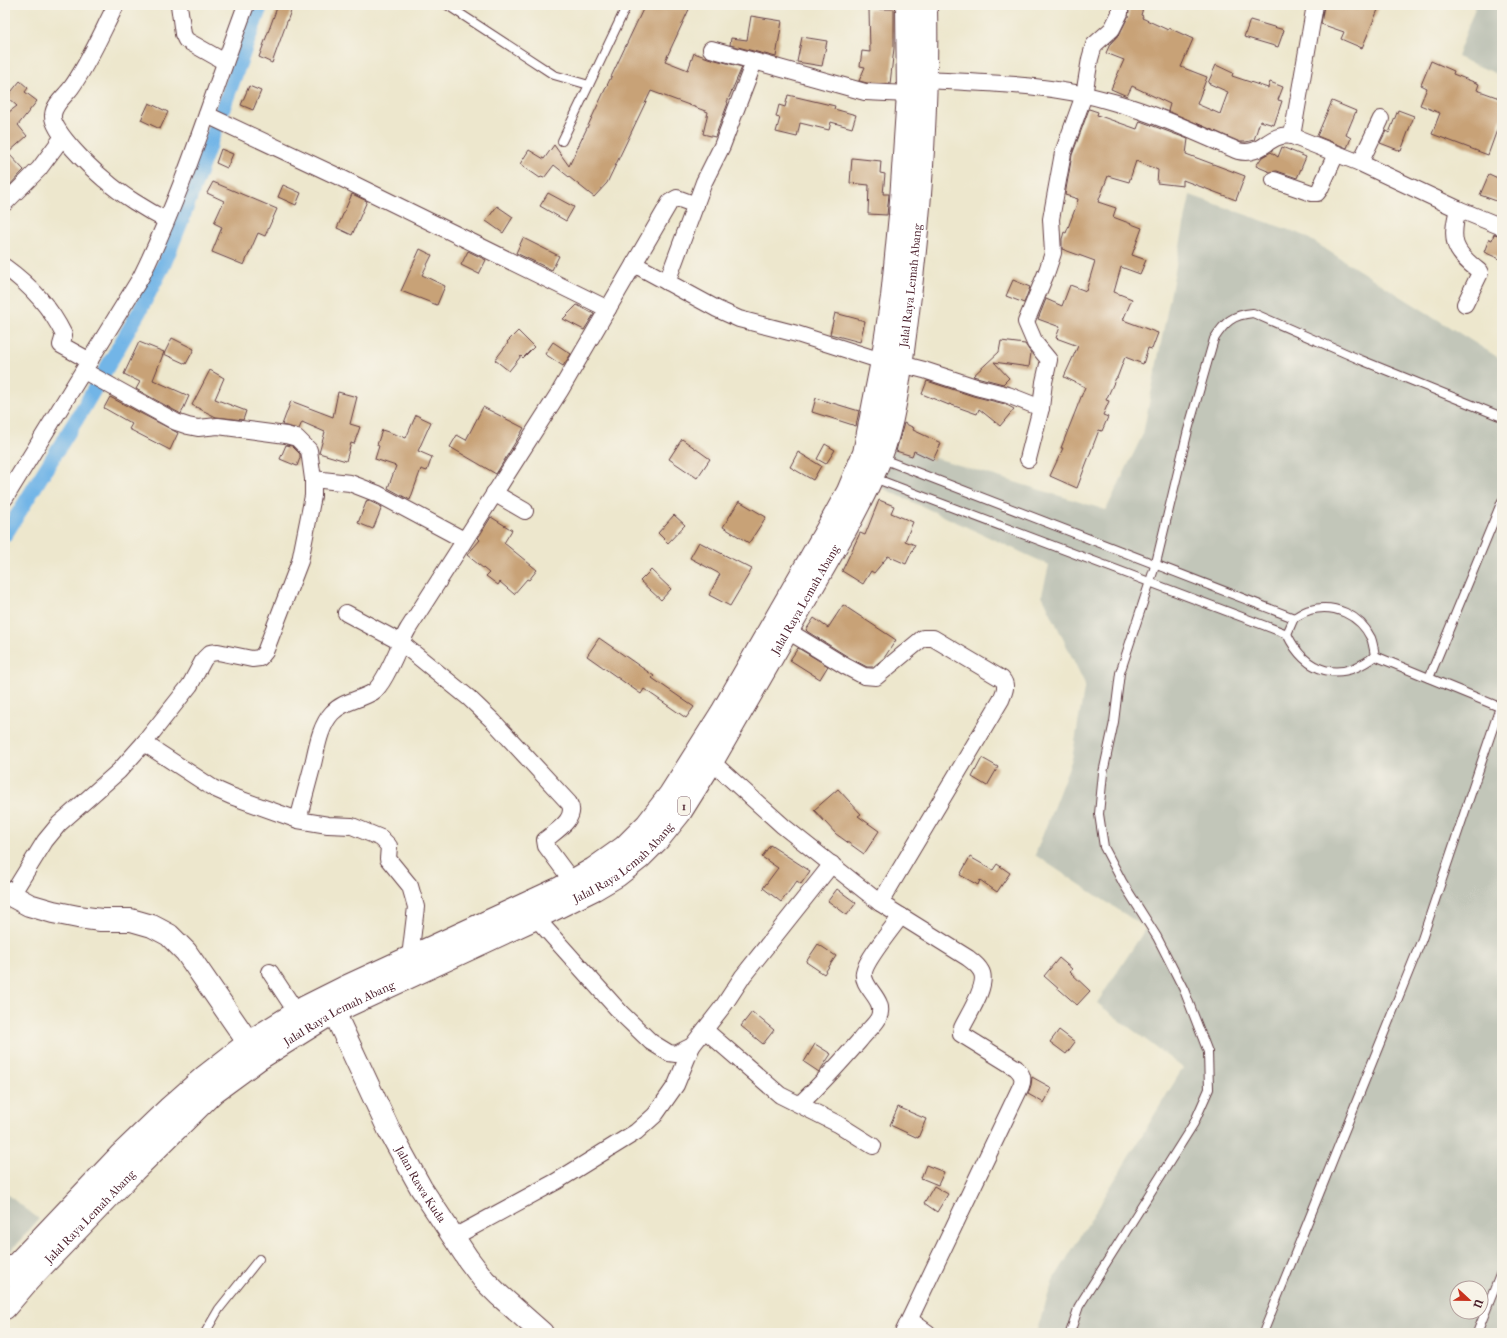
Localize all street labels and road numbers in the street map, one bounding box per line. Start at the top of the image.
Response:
street label: Jalal Raya Lemah Abang [896,223,925,349]
street label: Jalal Raya Lemah Abang [768,542,843,658]
road number: 1 [678,797,690,815]
street label: Jalal Raya Lemah Abang [570,819,677,906]
street label: Jalal Raya Lemah Abang [280,977,398,1049]
street label: Jalan Rawa Kuda [392,1143,449,1226]
street label: Jalal Raya Lemah Abang [41,1166,139,1267]

